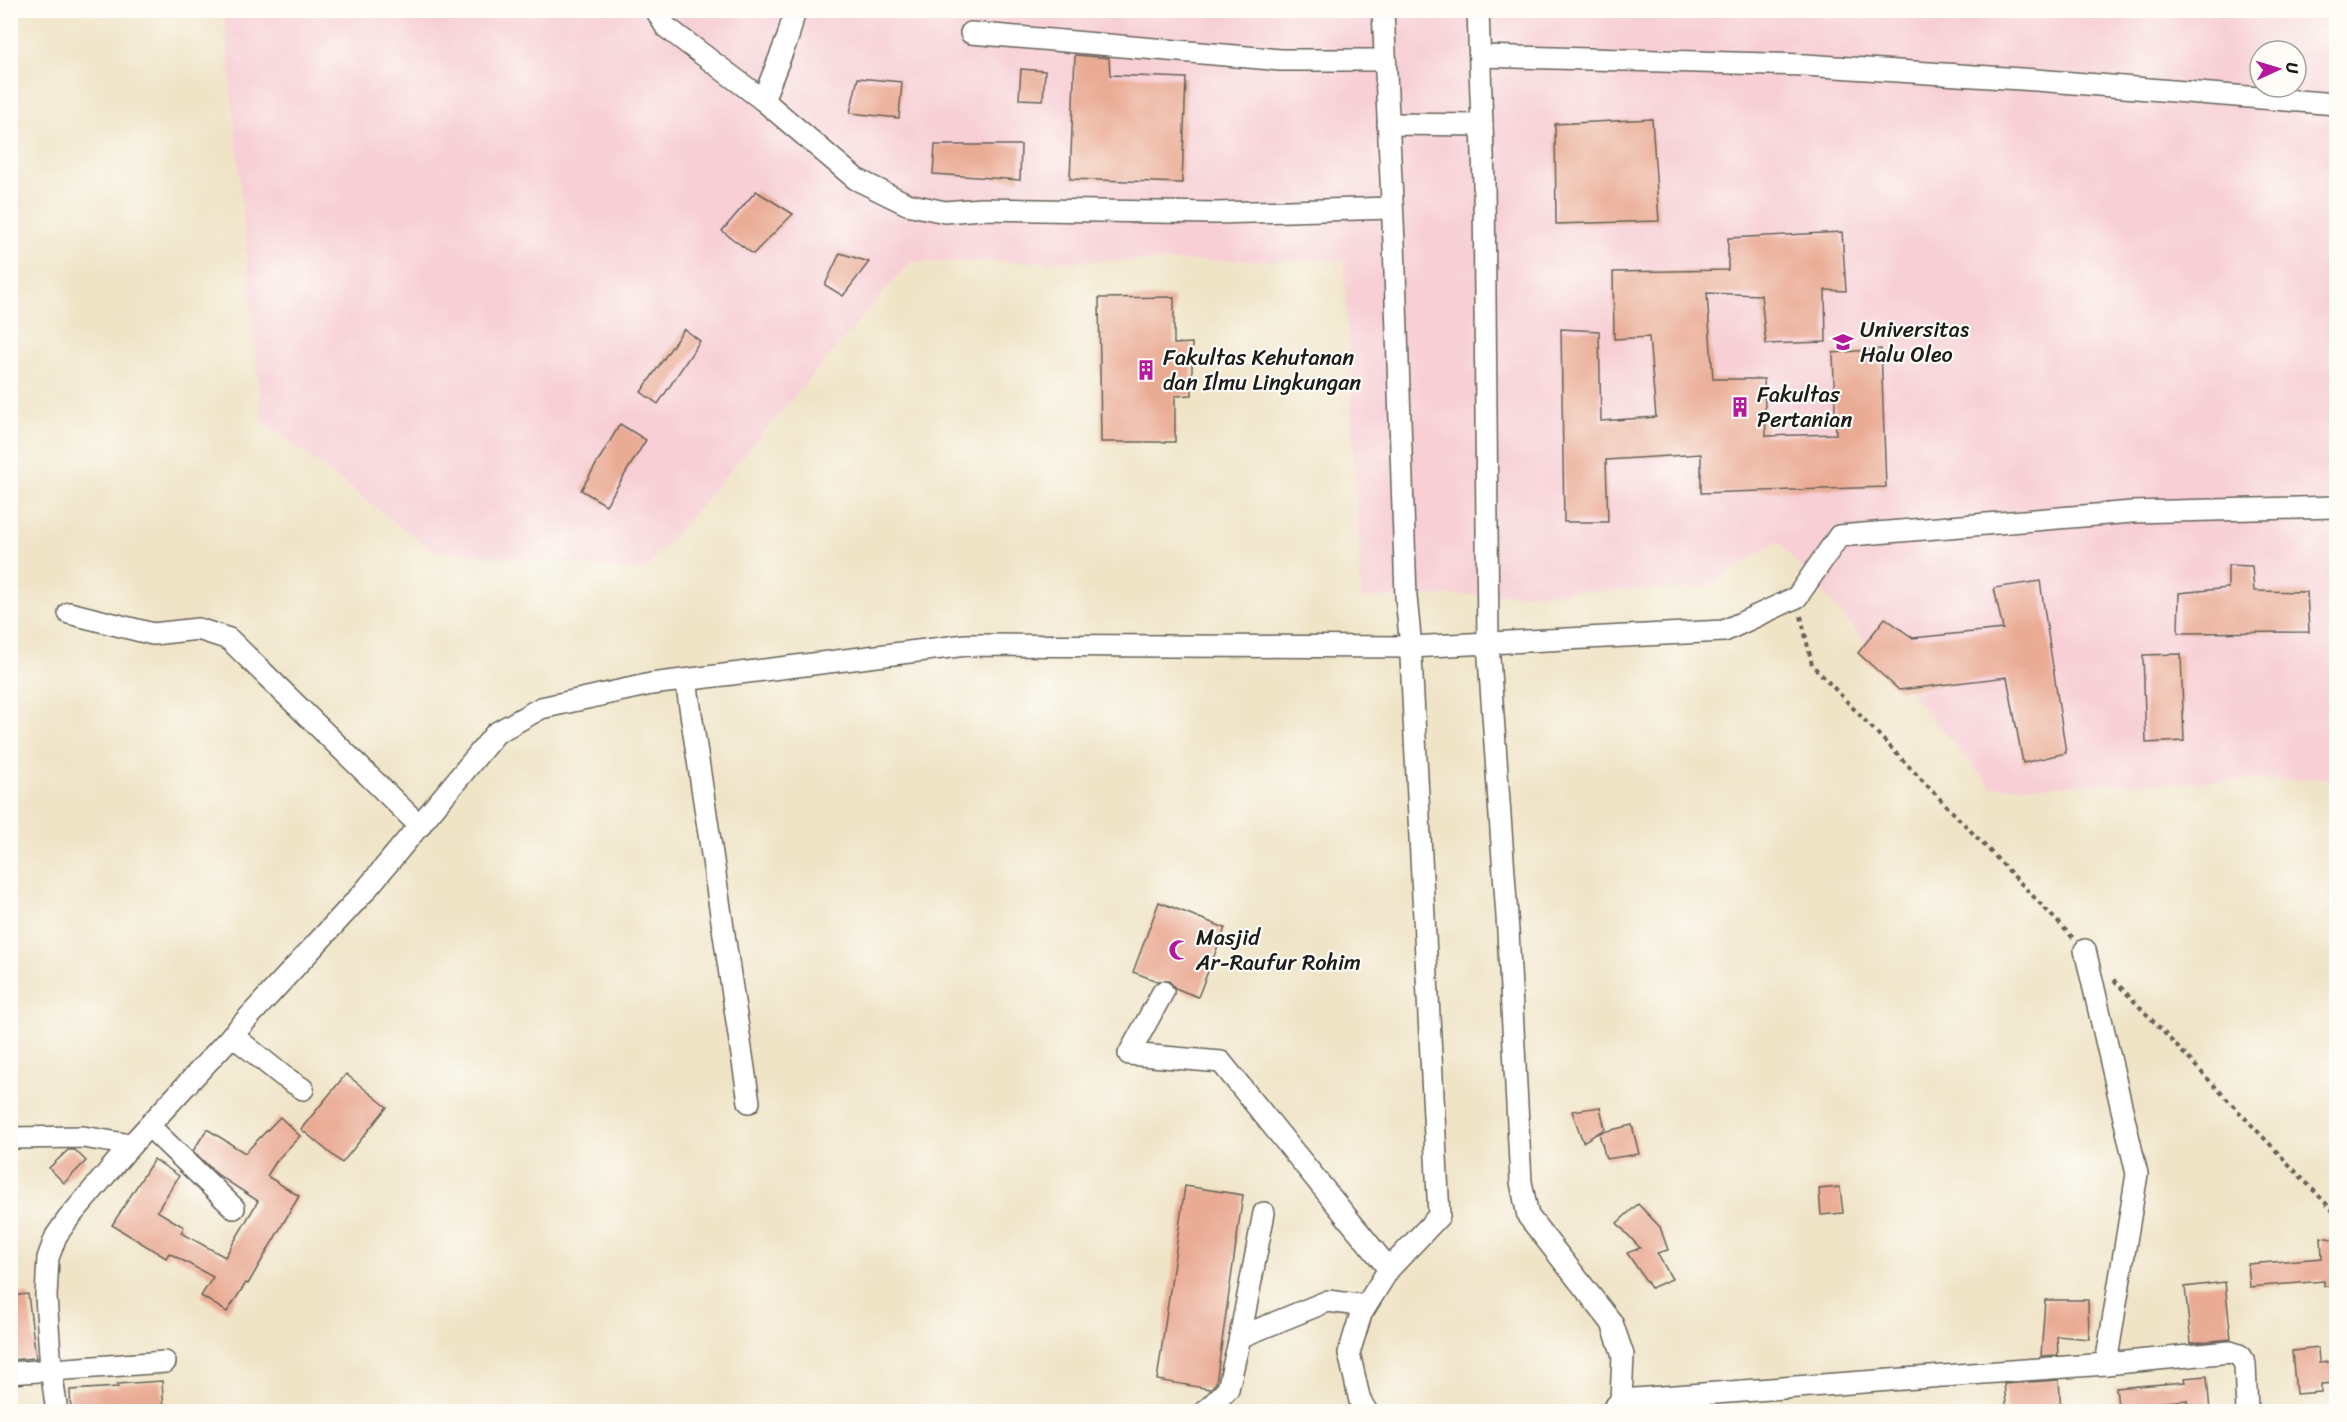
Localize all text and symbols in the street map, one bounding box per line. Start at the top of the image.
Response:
north arrow [2248,39,2308,99]
text: U [2278,62,2307,76]
place label: Universitas Halu Oleo [1860,310,1969,374]
school or university icon: Universitas Halu Oleo [1831,330,1855,354]
place label: Fakultas Kehutanan dan Ilmu Lingkungan [1163,338,1361,402]
building icon: Fakultas Kehutanan dan Ilmu Lingkungan [1134,358,1158,382]
place label: Fakultas Pertanian [1757,375,1852,439]
building icon: Fakultas Pertanian [1728,395,1752,419]
place label: Masjid Ar-Raufur Rohim [1195,918,1361,982]
mosque icon: Masjid Ar-Raufur Rohim [1167,938,1191,962]

